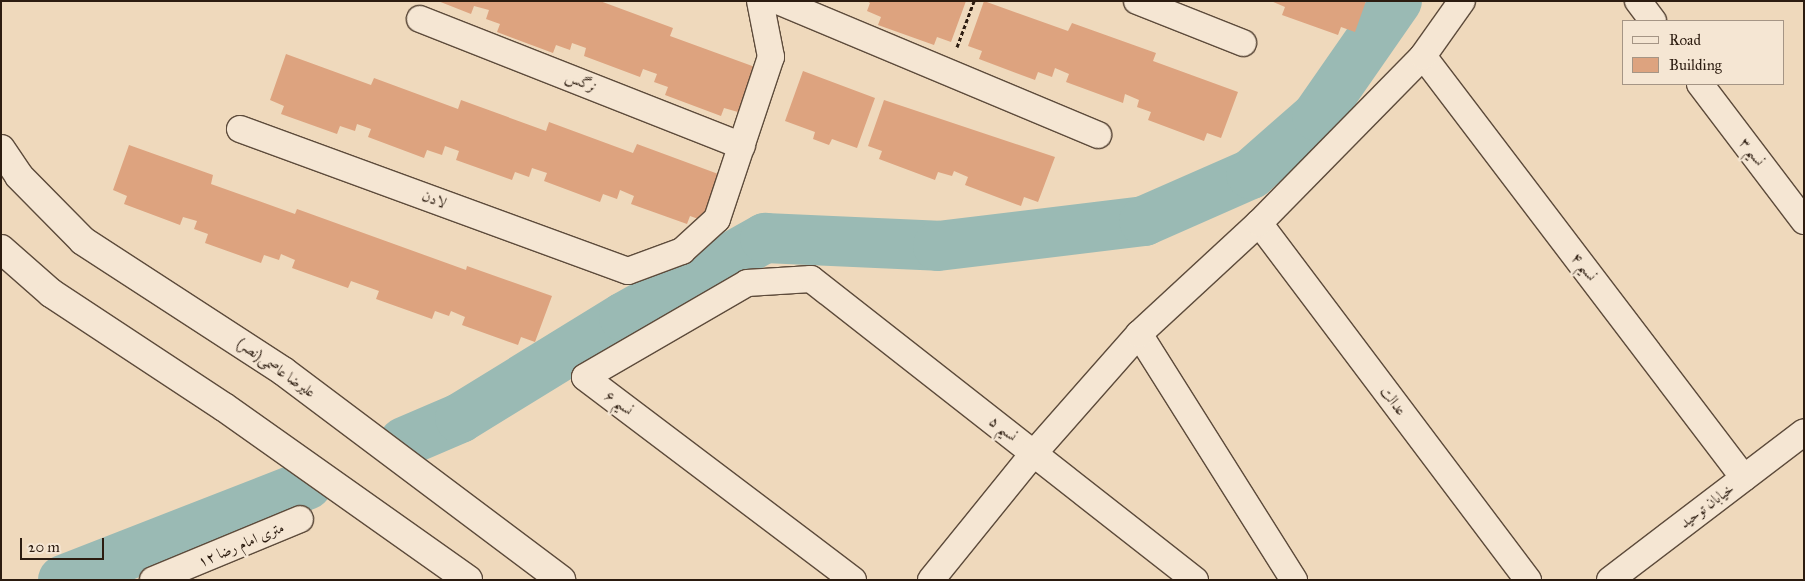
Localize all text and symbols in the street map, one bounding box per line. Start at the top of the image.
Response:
legend [1622,20,1785,85]
text: Road [1669,31,1701,49]
text: Building [1669,56,1722,74]
street label: نرگس [563,68,599,96]
street label: نسیم ۳ [1735,134,1769,170]
street label: لادن [419,187,449,213]
street label: نسیم ۴ [1567,249,1601,285]
street label: علیرضا عاصمی(نصر) [233,334,319,402]
street label: عدالت [1376,383,1410,419]
street label: نسیم ۶ [601,386,637,420]
street label: نسیم ۵ [985,412,1021,446]
street label: خیابان توحید [1676,480,1738,532]
street label: ۱۲ متری امام رضا [195,519,287,571]
scale bar [22,528,106,560]
text: 20 m [28,538,60,556]

